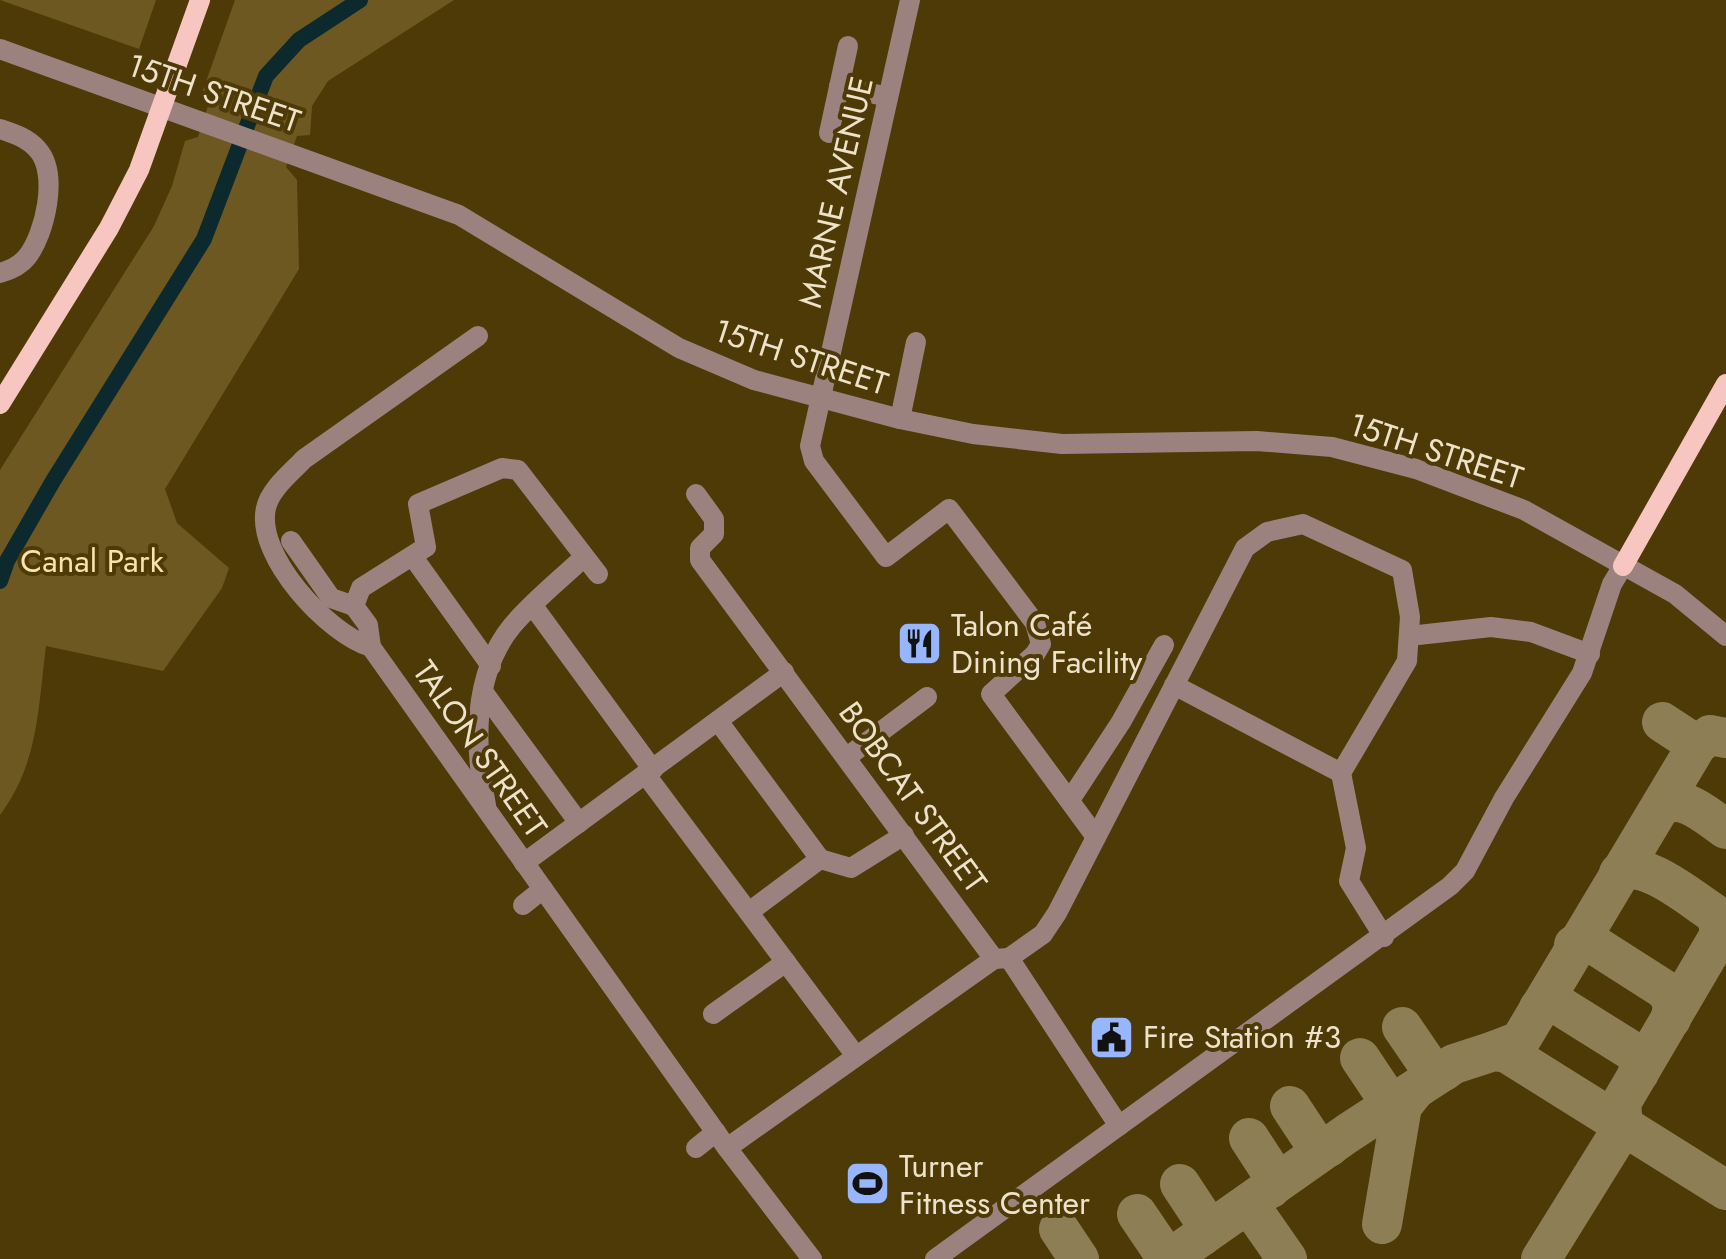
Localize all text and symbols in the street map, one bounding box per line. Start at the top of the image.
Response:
street label: 15TH STREET [121,42,307,144]
street label: MARNE AVENUE [787,72,885,312]
street label: 15TH STREET [708,307,894,407]
street label: 15TH STREET [1343,401,1529,501]
park label: Canal Park [20,538,165,584]
place label: Talon Café Dining Facility [951,602,1143,685]
restaurant icon: Talon Café Dining Facility [896,619,944,667]
street label: TALON STREET [402,651,558,847]
street label: BOBCAT STREET [828,692,998,902]
public building icon: Fire Station #3 [1088,1013,1136,1061]
place label: Fire Station #3 [1143,1014,1341,1060]
place label: Turner Fitness Center [899,1143,1090,1226]
sports icon: Turner Fitness Center [844,1160,892,1208]

